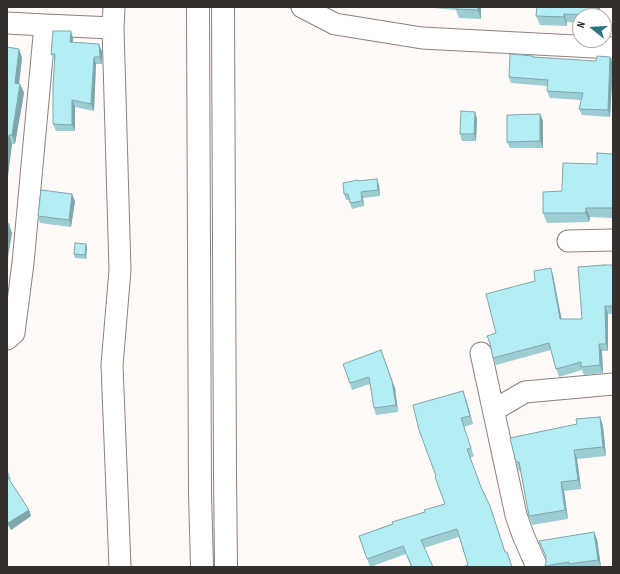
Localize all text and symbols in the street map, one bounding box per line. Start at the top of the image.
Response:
north arrow [572,8,612,48]
text: N [574,20,588,29]

